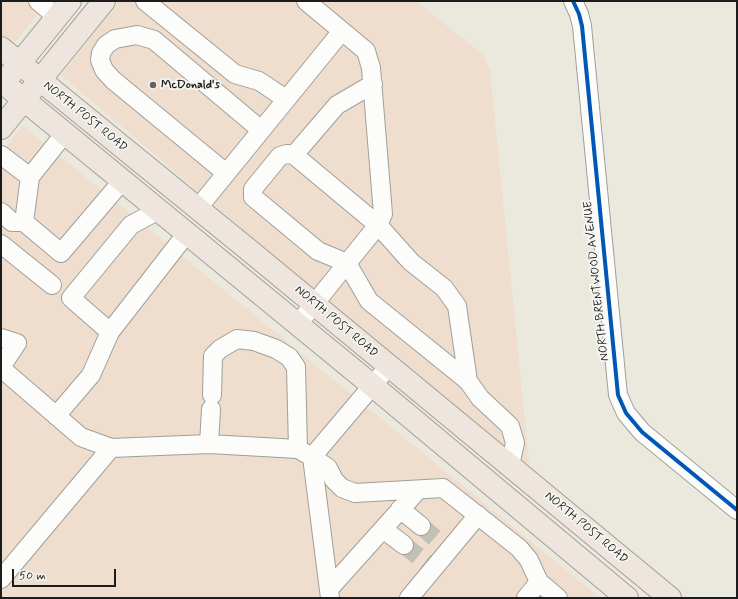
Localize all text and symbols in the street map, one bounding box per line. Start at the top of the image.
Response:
place label: McDonald's [161,78,220,92]
street label: NORTH POST ROAD [40,79,130,155]
marker: McDonald's [148,80,158,90]
street label: NORTH BRENTWOOD AVENUE [581,200,613,362]
street label: NORTH POST ROAD [291,283,381,361]
street label: NORTH POST ROAD [541,489,631,567]
scale bar [14,561,118,587]
text: 50 m [19,568,46,584]

